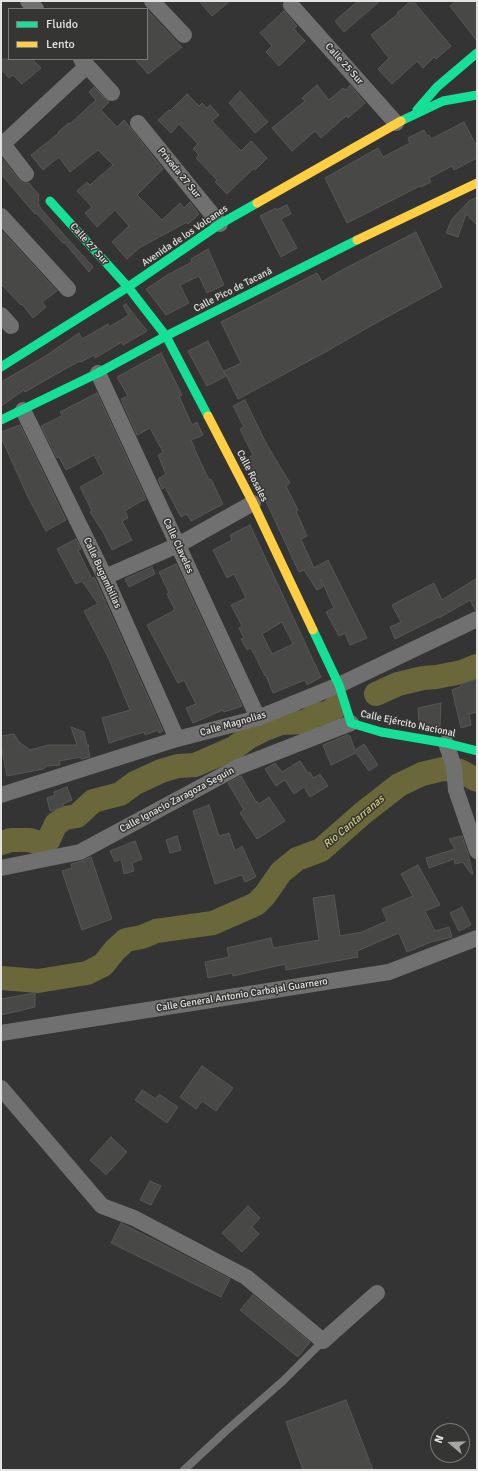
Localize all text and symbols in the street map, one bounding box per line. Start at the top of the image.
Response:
legend [8,8,148,60]
text: Fluido [46,17,78,32]
text: Lento [46,37,75,52]
street label: Calle 25 Sur [322,41,366,87]
street label: Privada 27 Sur [155,145,203,201]
street label: Avenida de los Volcanes [140,203,230,269]
street label: Calle 27 Sur [67,221,111,267]
street label: Calle Pico de Tacaná [192,265,274,315]
street label: Calle Rosales [234,448,270,504]
street label: Calle Claveles [160,517,196,575]
street label: Calle Bugambilias [80,536,124,610]
street label: Calle Ejército Nacional [359,708,457,740]
street label: Calle Magnolias [199,709,267,739]
street label: Calle Ignacio Zaragoza Seguin [118,765,236,835]
water label: Rio Cantarranas [321,793,387,851]
street label: Calle General Antonio Carbajal Guarnero [156,976,328,1014]
north arrow [430,1423,470,1463]
text: N [432,1434,447,1445]

